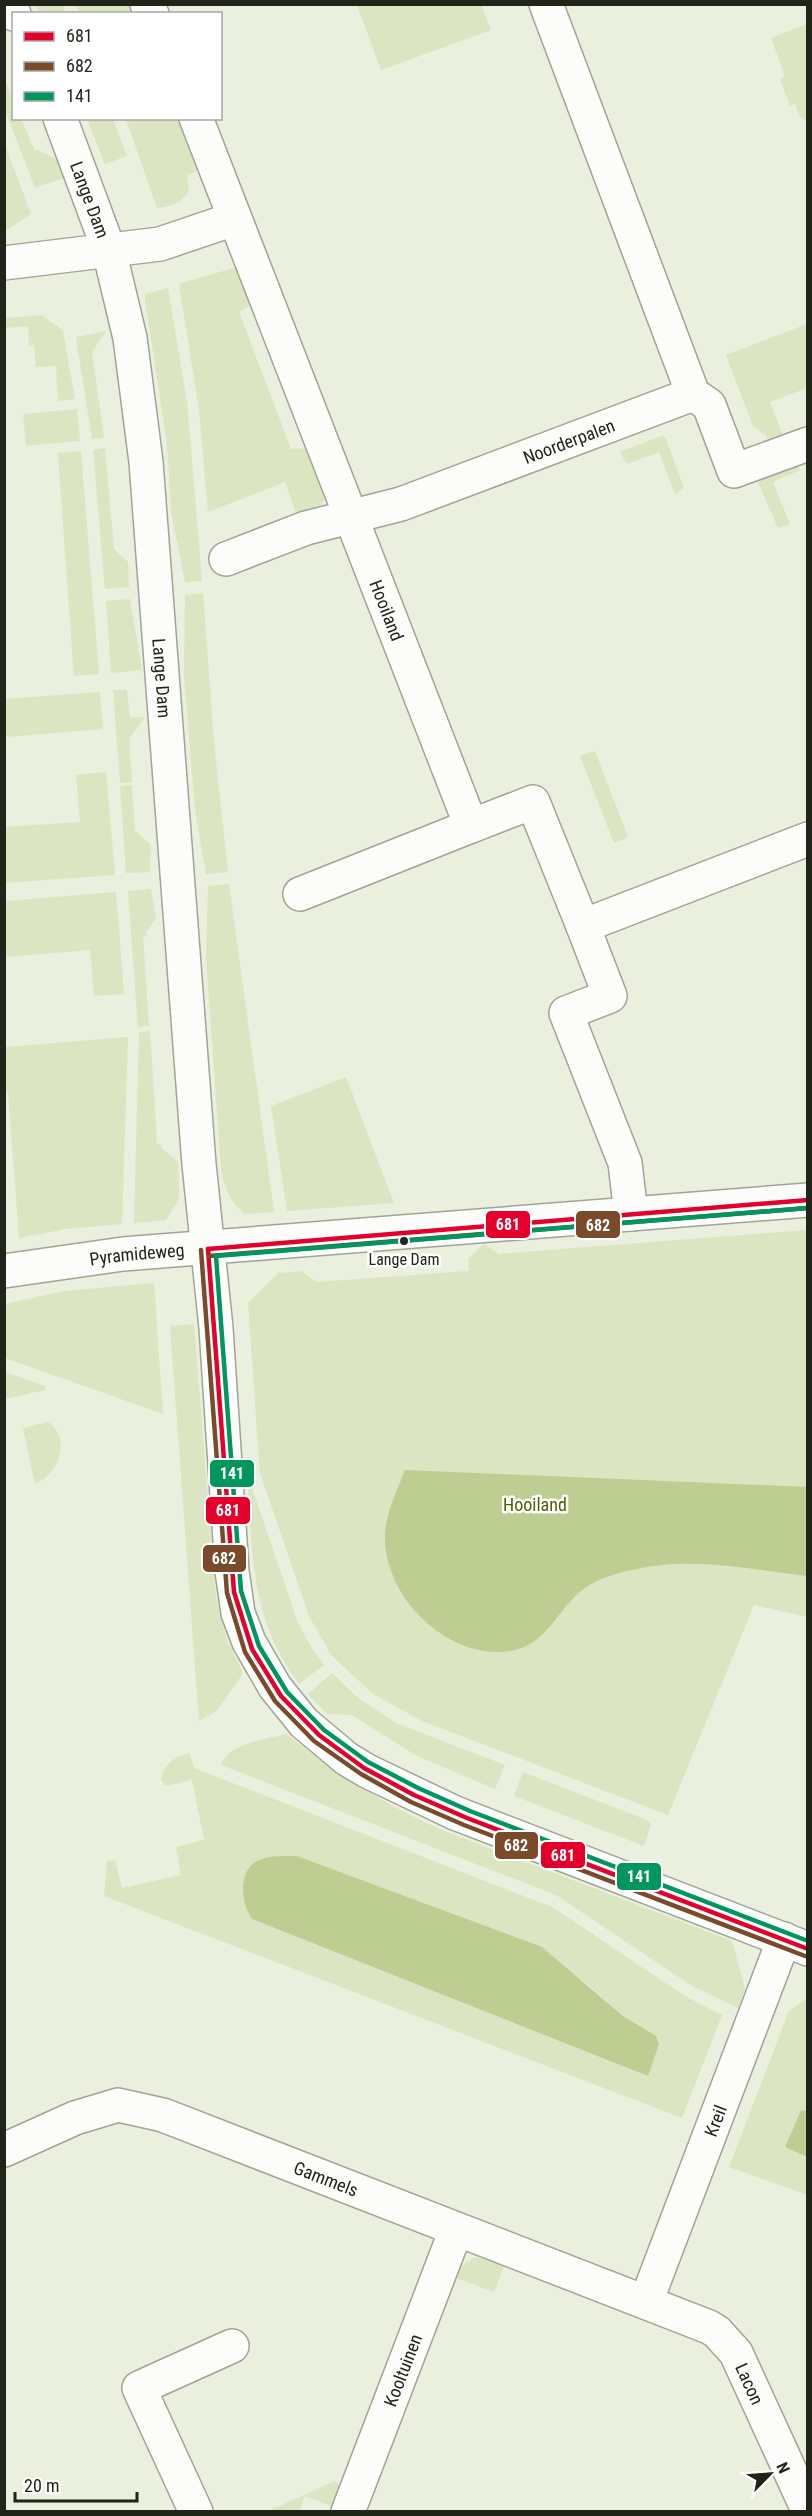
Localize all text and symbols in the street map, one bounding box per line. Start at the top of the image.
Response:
legend [12,12,222,120]
text: 681 [66,25,93,46]
text: 682 [66,55,93,76]
text: 141 [66,85,93,106]
street label: Lange Dam [67,158,114,241]
street label: Noorderpalen [520,414,617,468]
street label: Hooiland [366,577,409,644]
street label: Lange Dam [149,637,176,719]
line badge: 681 [485,1210,531,1239]
line badge: 682 [575,1210,621,1239]
text: 681 [496,1215,520,1234]
text: 682 [586,1216,610,1235]
marker: Lange Dam [398,1235,410,1247]
street label: Pyramideweg [88,1239,185,1269]
place label: Lange Dam [369,1250,439,1269]
line badge: 141 [209,1459,255,1488]
text: 141 [220,1464,244,1483]
park label: Hooiland [503,1494,567,1515]
line badge: 681 [205,1496,251,1525]
text: 681 [216,1501,240,1520]
line badge: 682 [202,1544,247,1573]
text: 682 [212,1549,236,1568]
line badge: 682 [494,1831,539,1860]
text: 682 [504,1836,528,1855]
line badge: 681 [540,1841,586,1869]
text: 681 [551,1846,575,1865]
line badge: 141 [616,1862,662,1891]
text: 141 [627,1867,651,1886]
street label: Kreil [699,2102,730,2139]
street label: Gammels [291,2156,361,2200]
street label: Kooltuinen [379,2331,426,2409]
street label: Lacon [731,2360,769,2408]
north arrow [740,2444,800,2504]
text: N [772,2459,794,2476]
scale bar [15,2465,136,2503]
text: 20 m [24,2475,59,2496]

